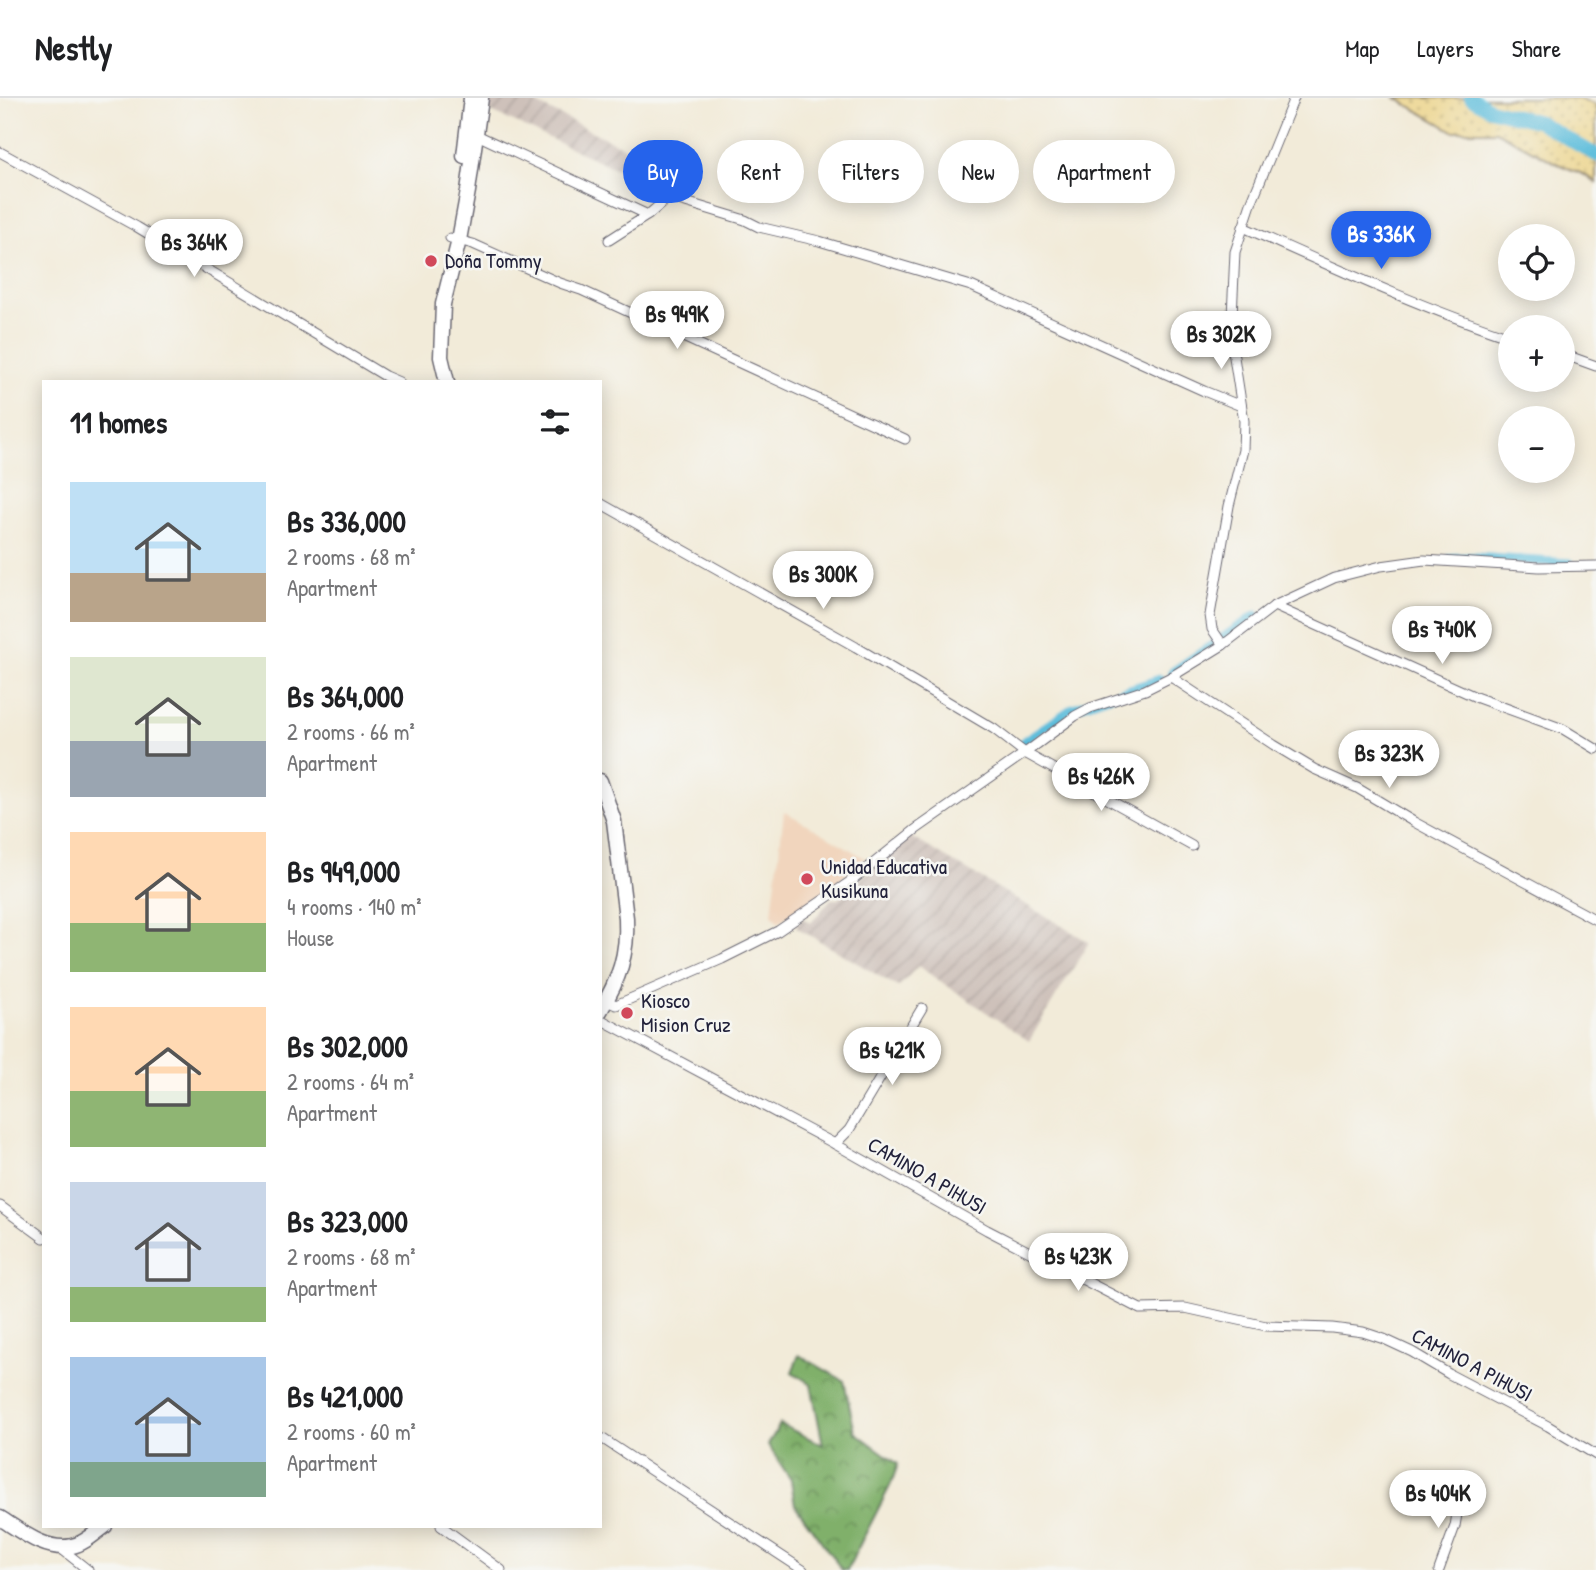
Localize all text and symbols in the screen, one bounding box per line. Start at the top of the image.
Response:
text: Nestly [35,26,112,70]
text: Map [1345,32,1379,64]
text: Layers [1417,32,1474,64]
text: Share [1512,32,1561,64]
chip: Buy [623,140,703,203]
chip: Rent [717,140,804,203]
chip: Filters [818,140,924,203]
chip: New [938,140,1019,203]
chip: Apartment [1033,140,1175,203]
pin: Bs 336K [1316,212,1446,271]
text: Bs 336K [1347,218,1415,249]
pin: Bs 364K [129,220,259,279]
map controls [1498,224,1575,483]
button: locate [1498,224,1575,301]
text: Bs 364K [161,226,227,257]
place label: Doña Tommy [445,246,542,275]
marker: Doña Tommy [423,253,439,269]
pin: Bs 949K [612,292,742,351]
text: Bs 949K [645,298,709,329]
pin: Bs 302K [1156,312,1286,371]
button: + [1498,315,1575,392]
text: Bs 302K [1186,318,1256,349]
text: 11 homes [70,402,167,442]
icon: filters [536,403,574,441]
button: − [1498,406,1575,483]
text: Bs 336,000 [287,501,406,541]
icon: home [126,510,210,594]
text: 2 rooms · 68 m² [287,541,415,572]
pin: Bs 300K [758,552,888,611]
text: Bs 300K [789,558,857,589]
text: Apartment [287,572,377,603]
pin: Bs 740K [1377,606,1507,666]
text: Bs 740K [1408,613,1476,644]
text: Bs 364,000 [287,676,404,716]
icon: home [126,685,210,769]
text: 2 rooms · 66 m² [287,716,415,747]
pin: Bs 323K [1324,730,1454,790]
text: Bs 323K [1354,737,1424,768]
text: Apartment [287,747,377,778]
pin: Bs 426K [1036,754,1166,813]
text: Bs 426K [1068,760,1134,791]
text: Bs 949,000 [287,851,400,891]
place label: Unidad Educativa Kusikuna [821,852,947,905]
icon: home [126,860,210,944]
marker: Unidad Educativa Kusikuna [799,871,815,887]
text: 4 rooms · 140 m² [287,891,421,922]
text: House [287,922,334,953]
place label: Kiosco Mision Cruz [641,986,731,1039]
marker: Kiosco Mision Cruz [619,1005,635,1021]
text: Bs 302,000 [287,1026,408,1066]
pin: Bs 421K [827,1028,957,1087]
text: Bs 421K [859,1034,925,1065]
icon: home [126,1035,210,1119]
text: 2 rooms · 64 m² [287,1066,414,1097]
text: Apartment [287,1097,377,1128]
street label: CAMINO A PIHUSI [862,1130,992,1221]
text: Bs 323,000 [287,1201,408,1241]
icon: home [126,1210,210,1294]
pin: Bs 423K [1013,1234,1143,1293]
text: Bs 423K [1044,1240,1112,1271]
text: 2 rooms · 68 m² [287,1241,415,1272]
text: Apartment [287,1272,377,1303]
street label: CAMINO A PIHUSI [1407,1321,1538,1409]
text: Bs 421,000 [287,1376,403,1416]
icon: home [126,1385,210,1469]
text: 2 rooms · 60 m² [287,1416,416,1447]
text: Apartment [287,1447,377,1478]
pin: Bs 404K [1373,1470,1503,1530]
text: Bs 404K [1405,1477,1471,1508]

